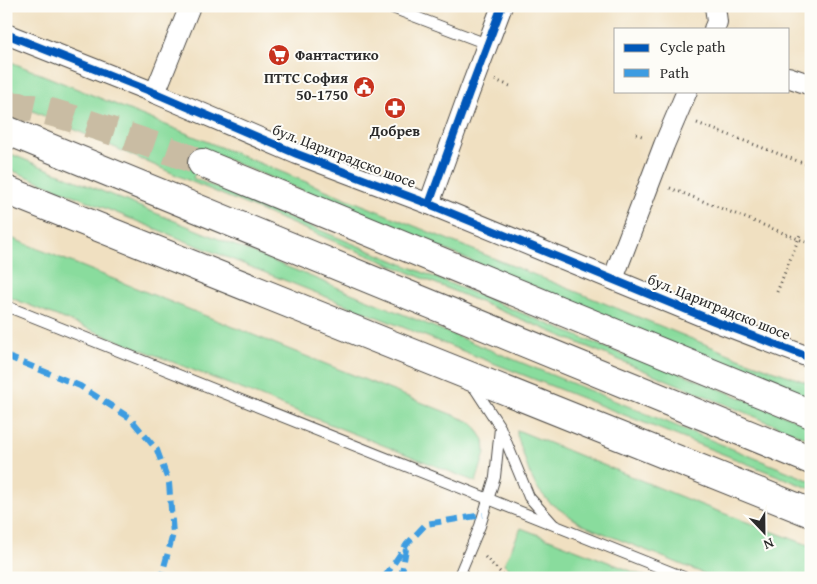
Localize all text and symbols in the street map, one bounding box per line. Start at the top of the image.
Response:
legend [614,28,790,92]
text: Cycle path [660,36,726,57]
supermarket icon: Фантастико [267,43,291,67]
place label: Фантастико [295,44,379,65]
text: Path [660,62,689,83]
place label: ПТТС София 50-1750 [264,67,348,105]
public building icon: ПТТС София 50-1750 [352,75,376,99]
pharmacy icon: Добрев [383,96,407,120]
street label: бул. Цариградско шосе [269,118,419,193]
place label: Добрев [369,120,420,141]
street label: бул. Цариградско шосе [645,268,794,345]
north arrow [740,506,790,556]
text: N [760,533,777,555]

